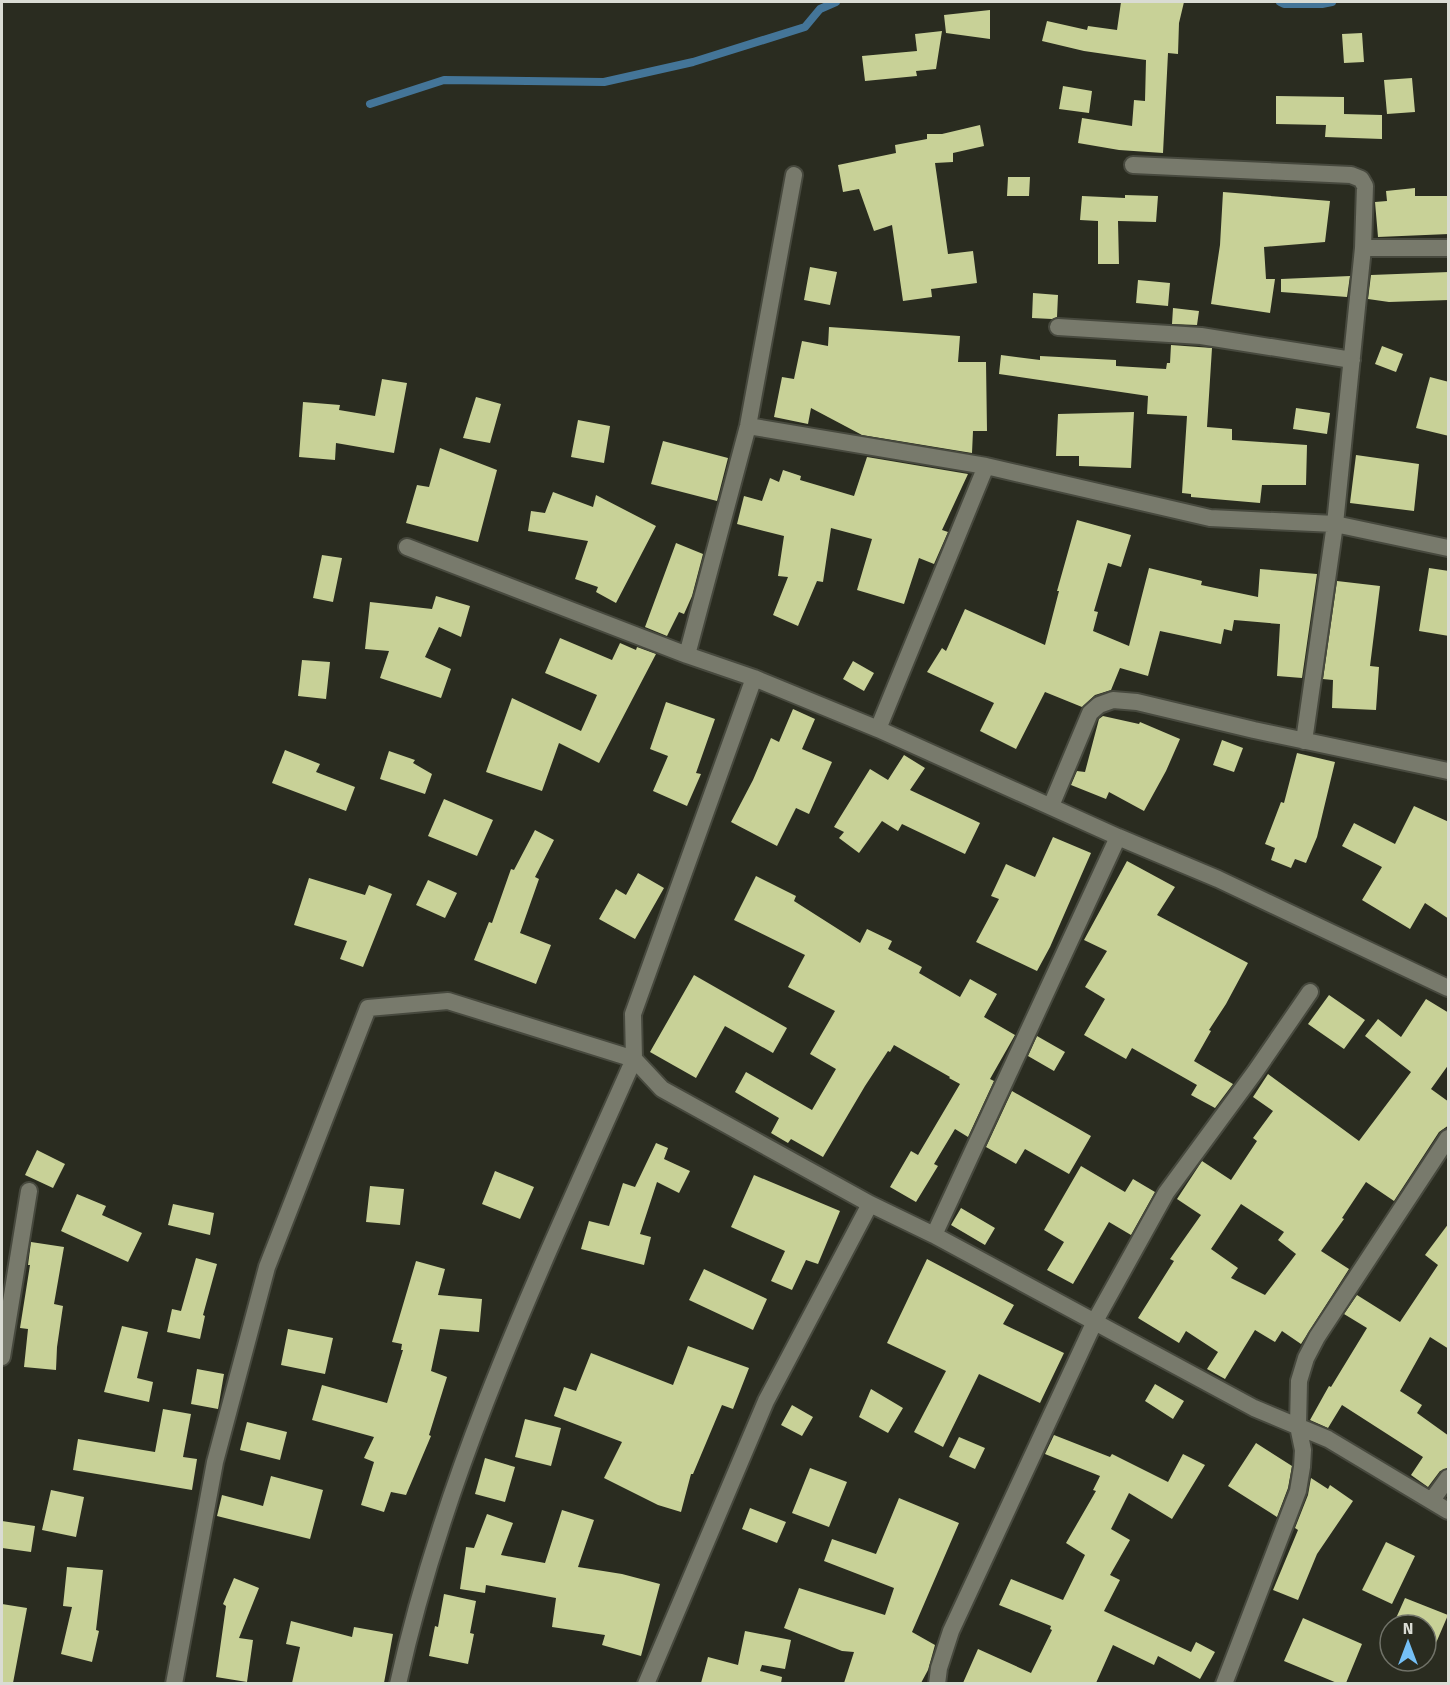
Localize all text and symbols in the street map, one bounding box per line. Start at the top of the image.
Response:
north arrow [1378,1613,1438,1673]
text: N [1403,1619,1413,1638]

